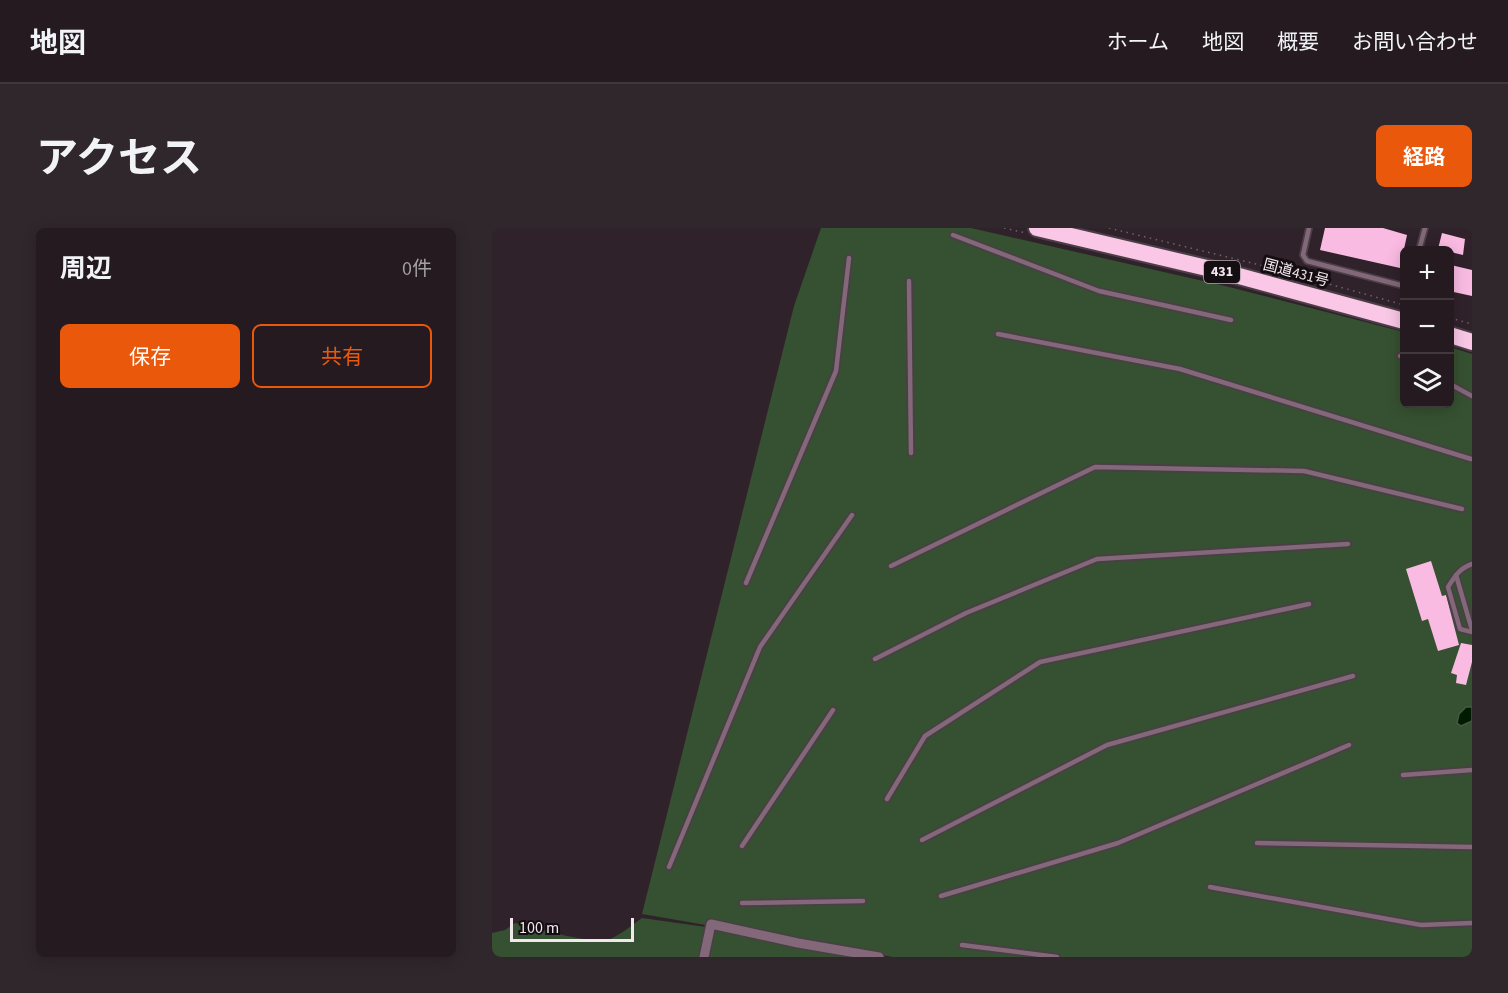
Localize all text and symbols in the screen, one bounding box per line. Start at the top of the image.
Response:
text: 地図 [30,23,86,63]
text: ホーム [1107,27,1169,57]
text: 地図 [1202,27,1244,57]
text: 概要 [1277,27,1319,57]
text: お問い合わせ [1352,27,1478,57]
button: 経路 [1376,125,1472,187]
text: アクセス [36,129,202,189]
map controls [1400,246,1454,408]
button: + [1400,246,1454,300]
text: 周辺 [60,250,112,287]
street label: 国道431号 [1261,254,1331,292]
text: 0件 [402,255,432,283]
road number: 431 [1204,261,1240,283]
button: − [1400,300,1454,354]
button: 保存 [60,324,240,388]
button: 共有 [252,324,432,388]
button: layers [1400,354,1454,408]
scale bar [510,915,634,942]
text: 100 m [519,917,559,939]

